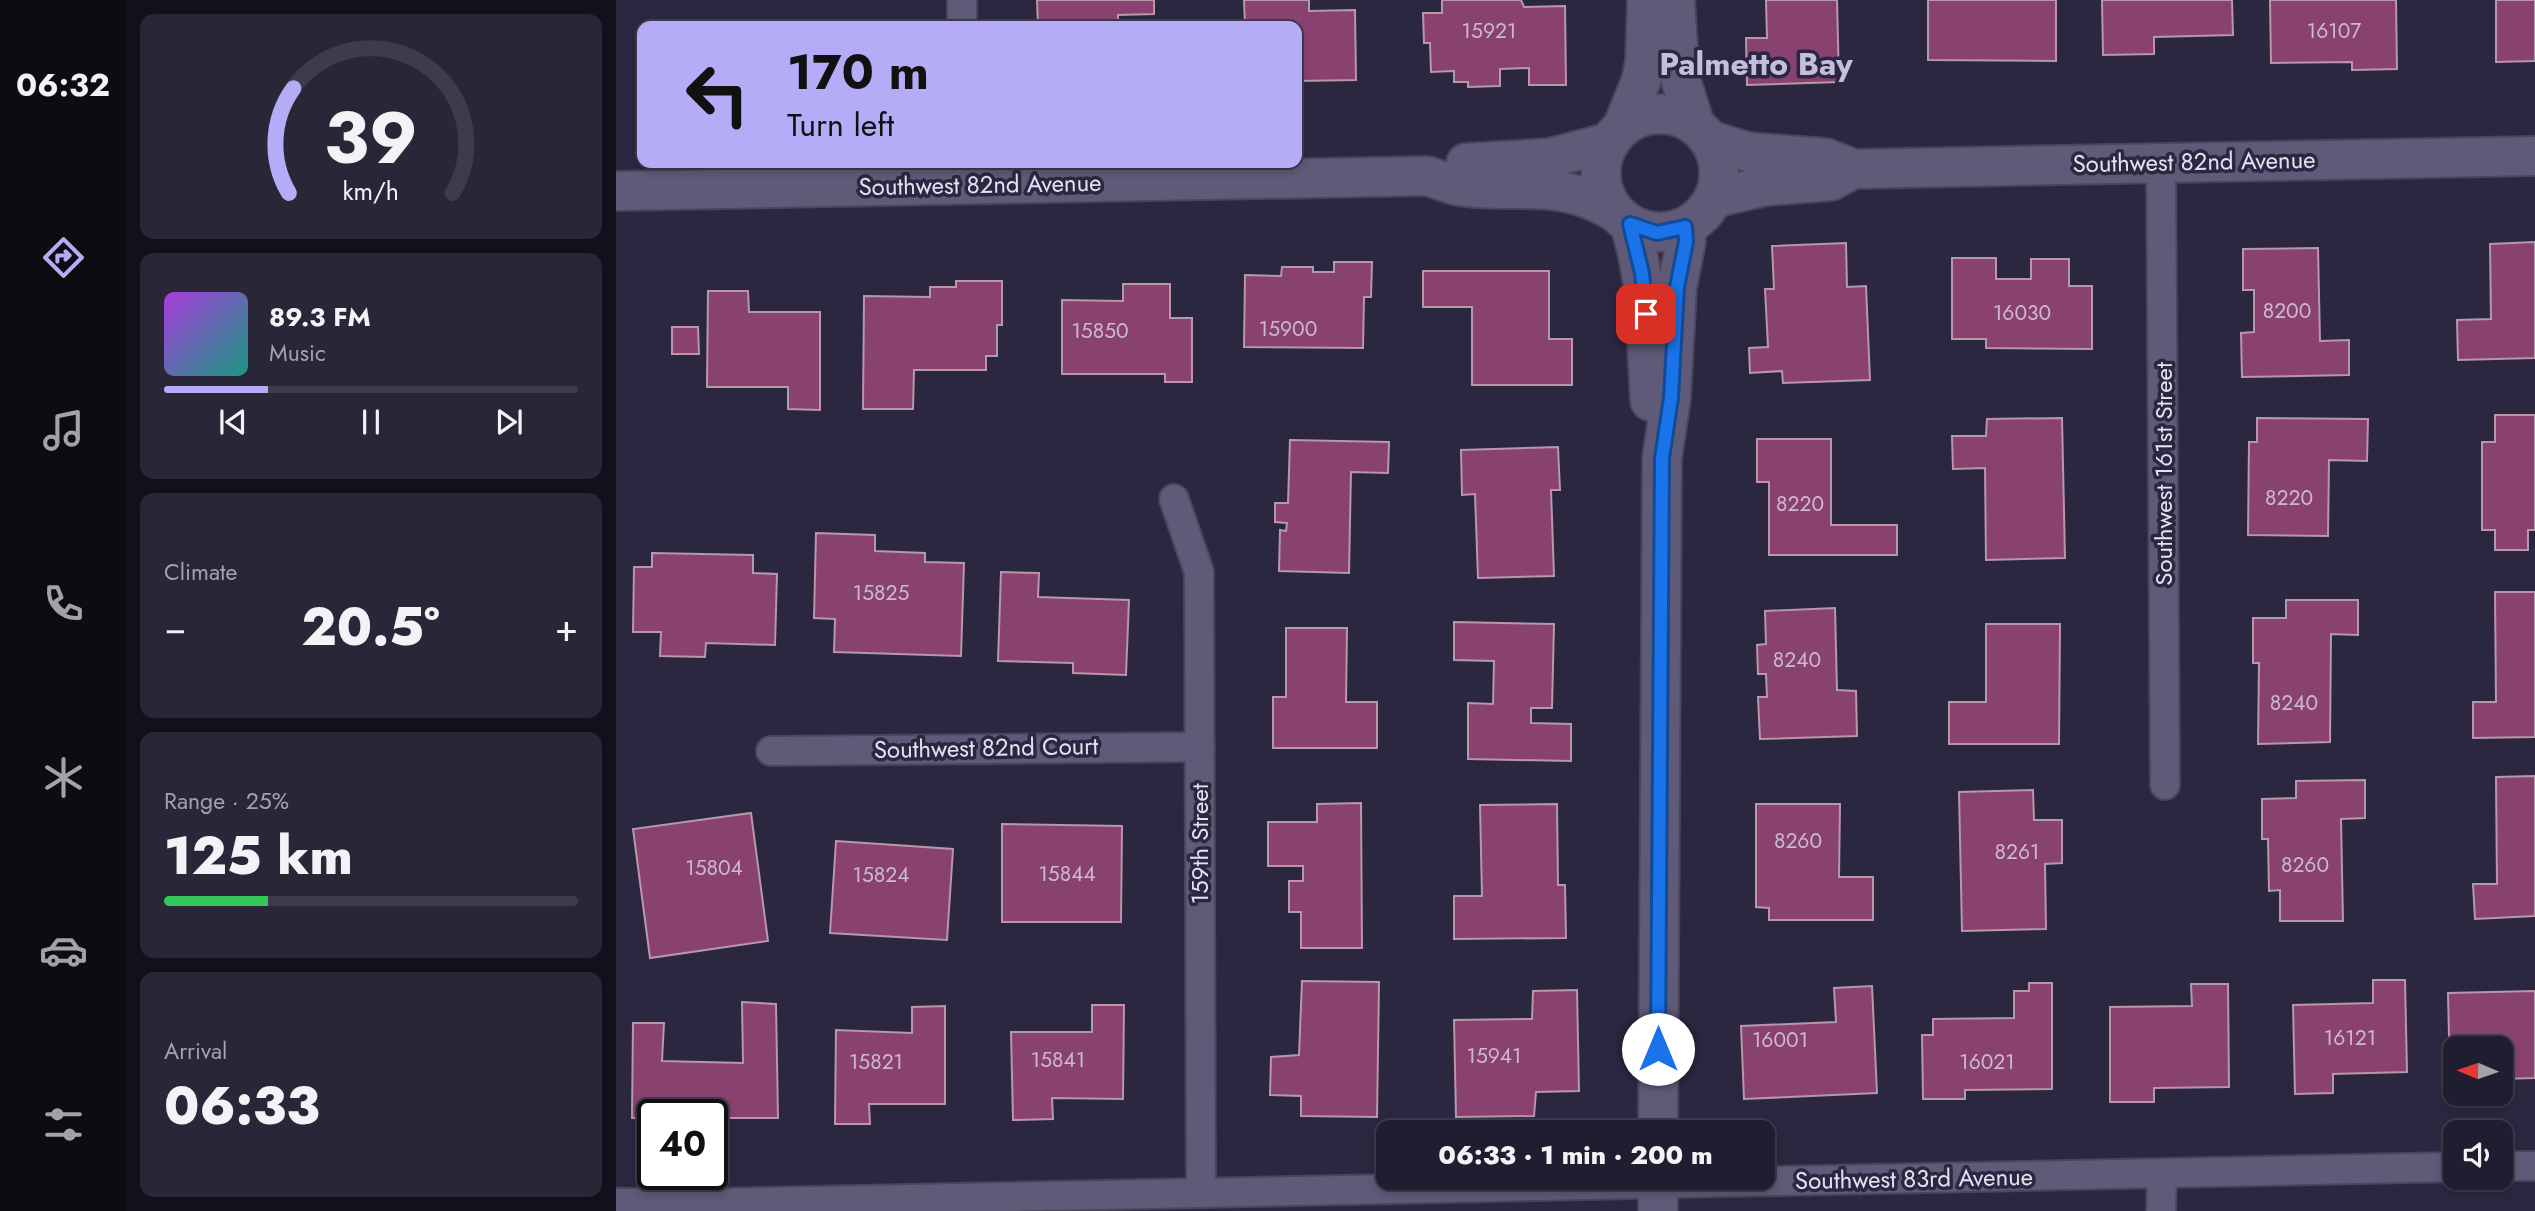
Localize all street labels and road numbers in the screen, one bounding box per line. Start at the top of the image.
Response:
street label: Southwest 82nd Avenue [2072,142,2316,181]
street label: Southwest 82nd Avenue [858,165,1102,204]
street label: Southwest 161st Street [2146,362,2181,586]
street label: Southwest 82nd Court [873,728,1099,767]
street label: 159th Street [1182,783,1217,904]
street label: Southwest 83rd Avenue [1795,1159,2033,1198]

